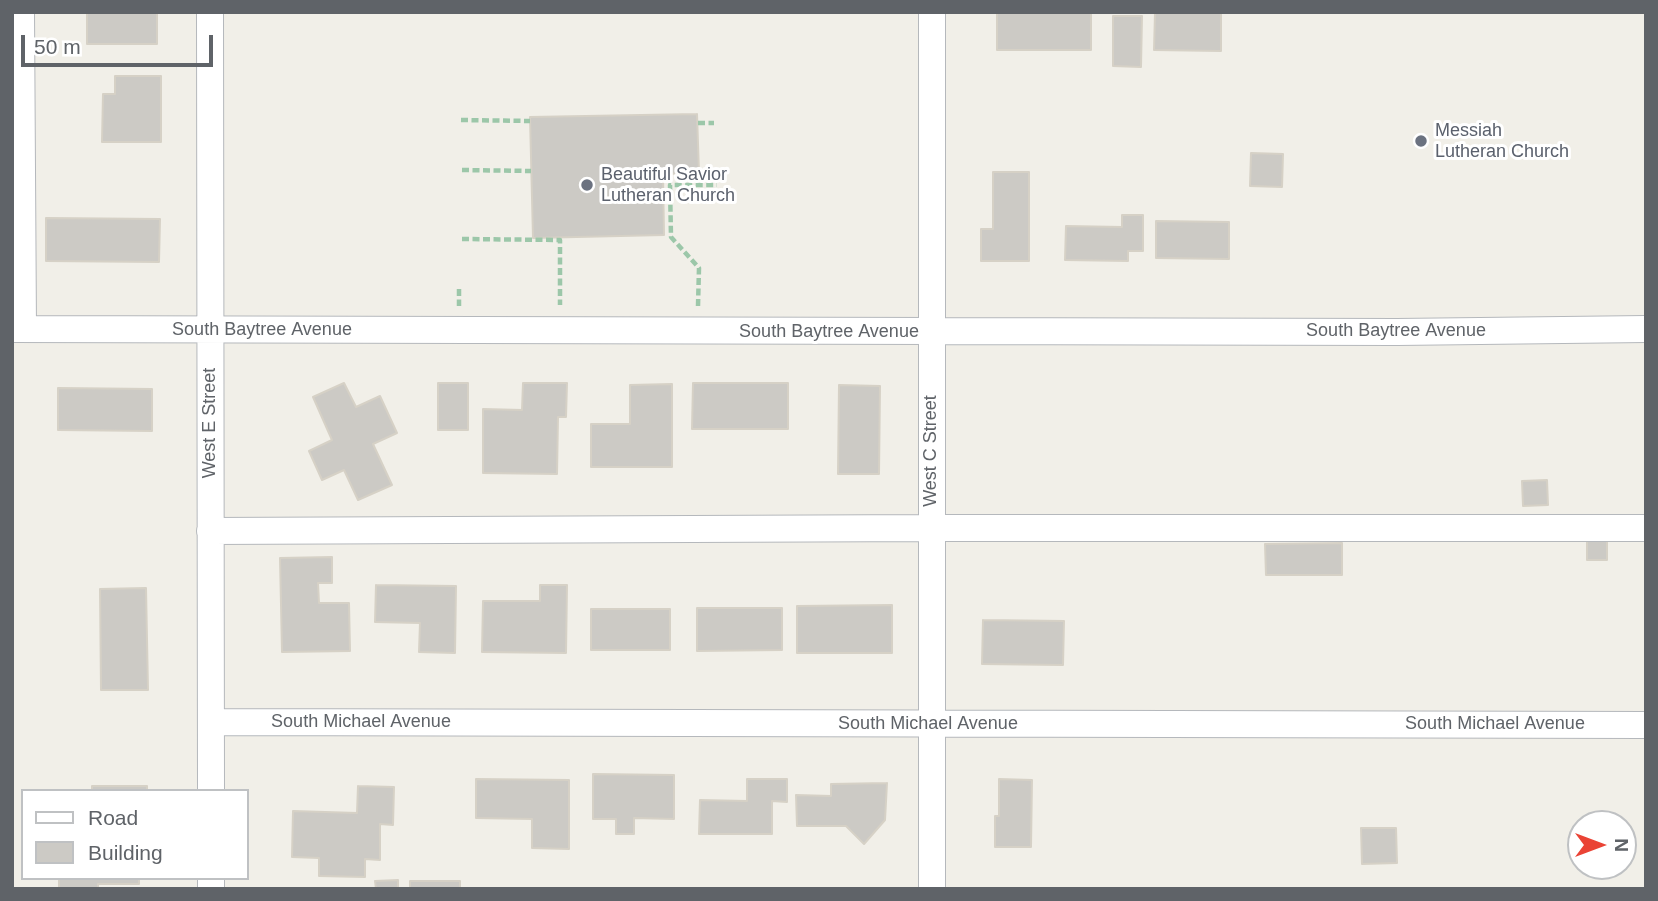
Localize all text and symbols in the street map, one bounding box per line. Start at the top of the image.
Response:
scale bar [24,21,217,65]
text: 50 m [34,35,81,58]
place label: Messiah Lutheran Church [1435,120,1569,162]
marker: Messiah Lutheran Church [1413,133,1429,149]
place label: Beautiful Savior Lutheran Church [601,164,735,206]
marker: Beautiful Savior Lutheran Church [579,177,595,193]
street label: South Baytree Avenue [172,319,352,341]
street label: South Baytree Avenue [1306,320,1486,342]
street label: South Baytree Avenue [739,321,919,343]
street label: West E Street [199,368,221,478]
street label: West C Street [920,395,942,507]
street label: South Michael Avenue [271,711,451,733]
street label: South Michael Avenue [838,713,1018,735]
street label: South Michael Avenue [1405,713,1585,735]
legend [21,789,248,880]
text: Road [88,806,138,829]
north arrow [1567,810,1637,880]
text: N [1611,838,1632,852]
text: Building [88,841,163,864]

